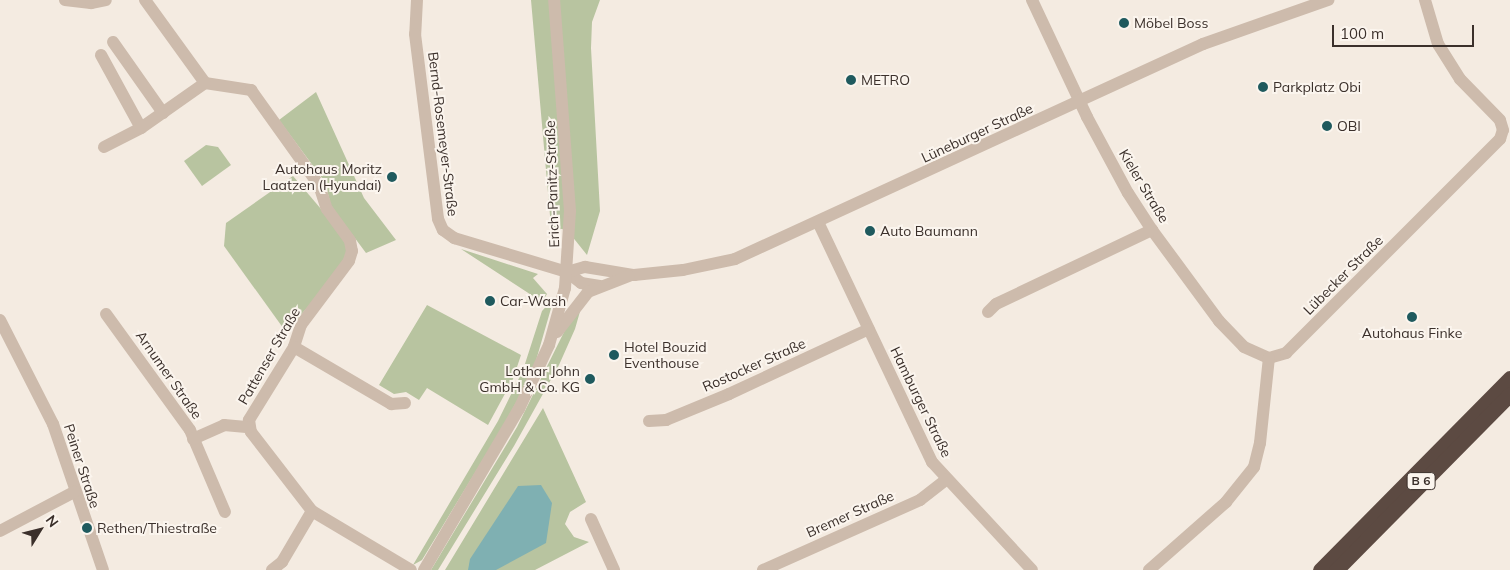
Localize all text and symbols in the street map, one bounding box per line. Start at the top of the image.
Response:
place label: Möbel Boss [1134,15,1208,31]
scale bar [1335,15,1478,47]
marker: Möbel Boss [1118,17,1130,29]
text: 100 m [1340,24,1384,43]
street label: Bernd-Rosemeyer-Straße [425,51,461,217]
place label: METRO [861,72,910,88]
marker: METRO [845,74,857,86]
place label: Parkplatz Obi [1273,79,1361,95]
marker: Parkplatz Obi [1257,81,1269,93]
street label: Lüneburger Straße [919,100,1035,166]
place label: OBI [1337,118,1361,134]
street label: Erich-Panitz-Straße [541,120,563,248]
marker: OBI [1321,120,1333,132]
street label: Kieler Straße [1115,146,1173,226]
place label: Autohaus Moritz Laatzen (Hyundai) [263,161,382,193]
marker: Autohaus Moritz Laatzen (Hyundai) [386,171,398,183]
place label: Auto Baumann [880,223,978,239]
marker: Auto Baumann [864,225,876,237]
street label: Lübecker Straße [1300,232,1386,318]
place label: Car-Wash [500,293,566,309]
marker: Car-Wash [484,295,496,307]
street label: Pattenser Straße [234,304,304,408]
marker: Autohaus Finke [1406,311,1418,323]
place label: Autohaus Finke [1362,325,1462,341]
street label: Arnumer Straße [132,328,206,422]
street label: Rostocker Straße [700,335,808,395]
place label: Hotel Bouzid Eventhouse [624,339,707,372]
street label: Hamburger Straße [887,344,955,460]
marker: Hotel Bouzid Eventhouse [608,349,620,361]
place label: Lothar John GmbH & Co. KG [479,363,580,396]
marker: Lothar John GmbH & Co. KG [584,373,596,385]
street label: Peiner Straße [60,422,104,510]
road number: B 6 [1406,472,1436,491]
street label: Bremer Straße [804,487,896,541]
north arrow [15,505,65,555]
text: N [42,512,63,531]
place label: Rethen/Thiestraße [97,520,217,536]
marker: Rethen/Thiestraße [81,522,93,534]

